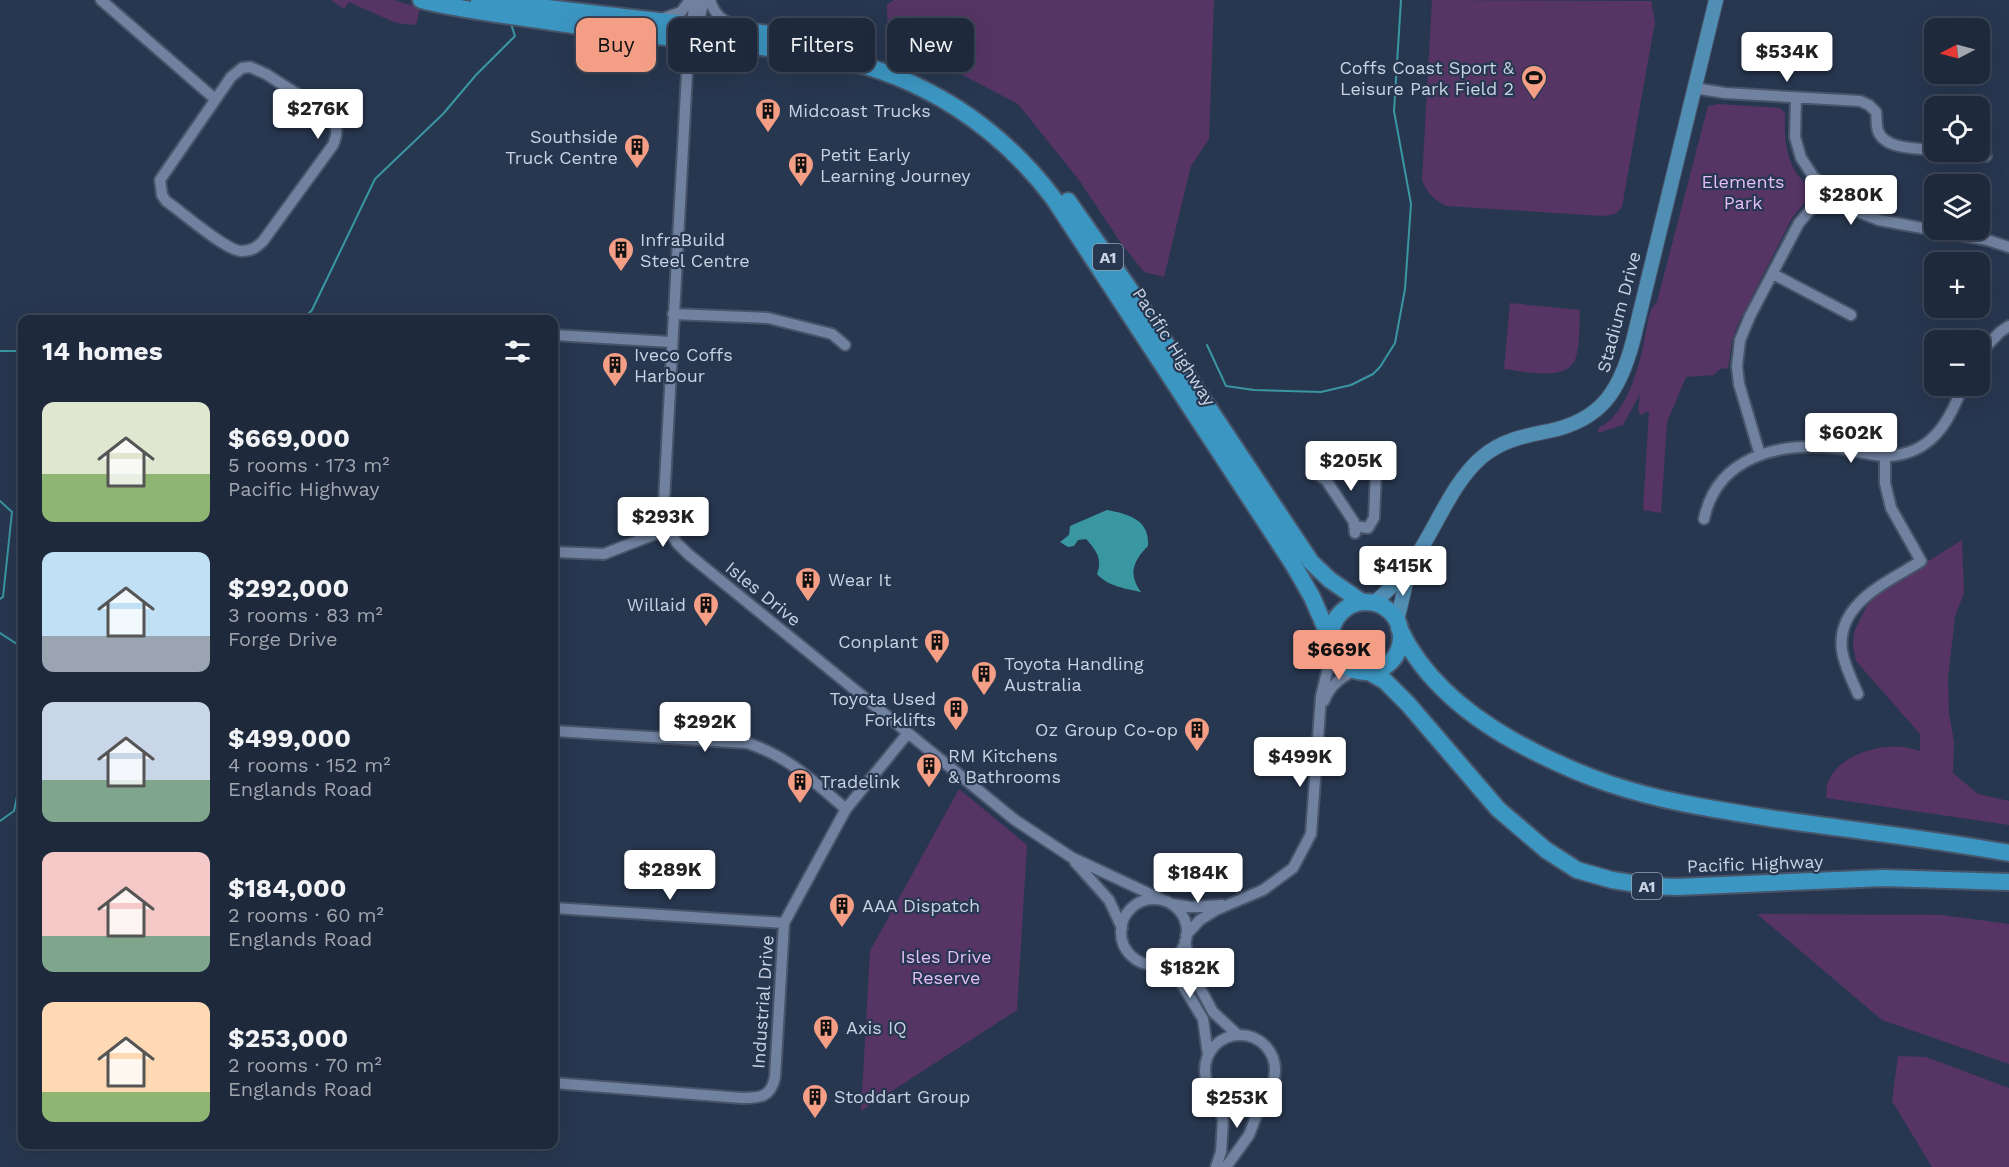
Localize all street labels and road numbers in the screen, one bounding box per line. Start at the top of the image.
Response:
road number: A1 [1093,244,1123,270]
street label: Stadium Drive [1592,249,1645,375]
street label: Pacific Highway [1128,284,1221,410]
street label: Isles Drive [721,557,805,630]
street label: Pacific Highway [1686,851,1824,876]
road number: A1 [1632,873,1662,899]
street label: Industrial Drive [747,934,778,1069]

